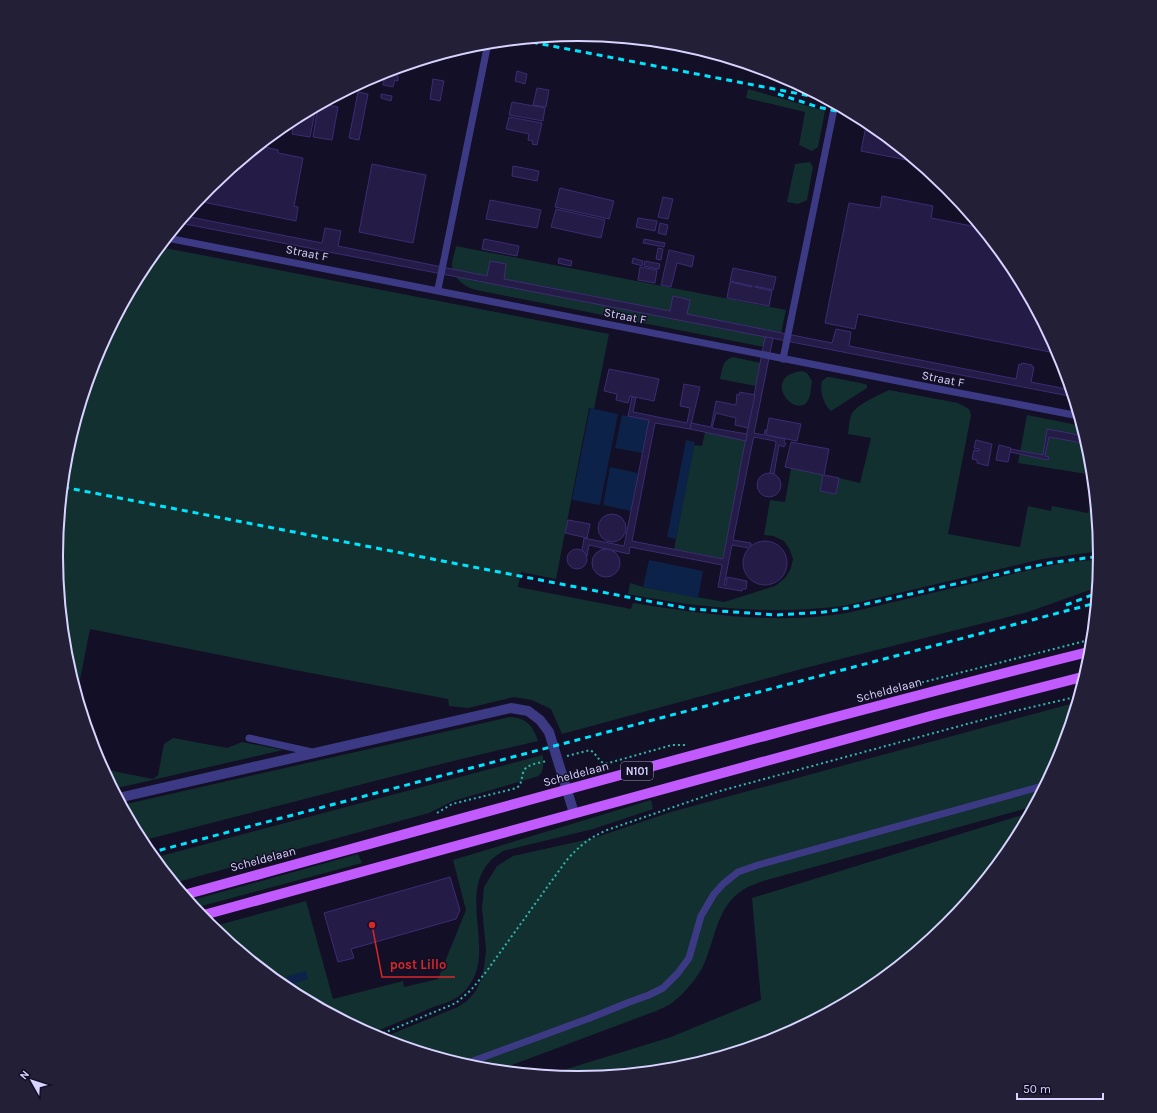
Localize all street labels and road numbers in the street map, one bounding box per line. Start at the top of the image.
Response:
street label: Straat F [285,242,329,264]
street label: Straat F [603,305,647,327]
street label: Straat F [921,368,965,390]
street label: Scheldelaan [855,675,923,705]
street label: Scheldelaan [542,759,610,789]
road number: N101 [621,762,653,780]
street label: Scheldelaan [229,844,297,874]

